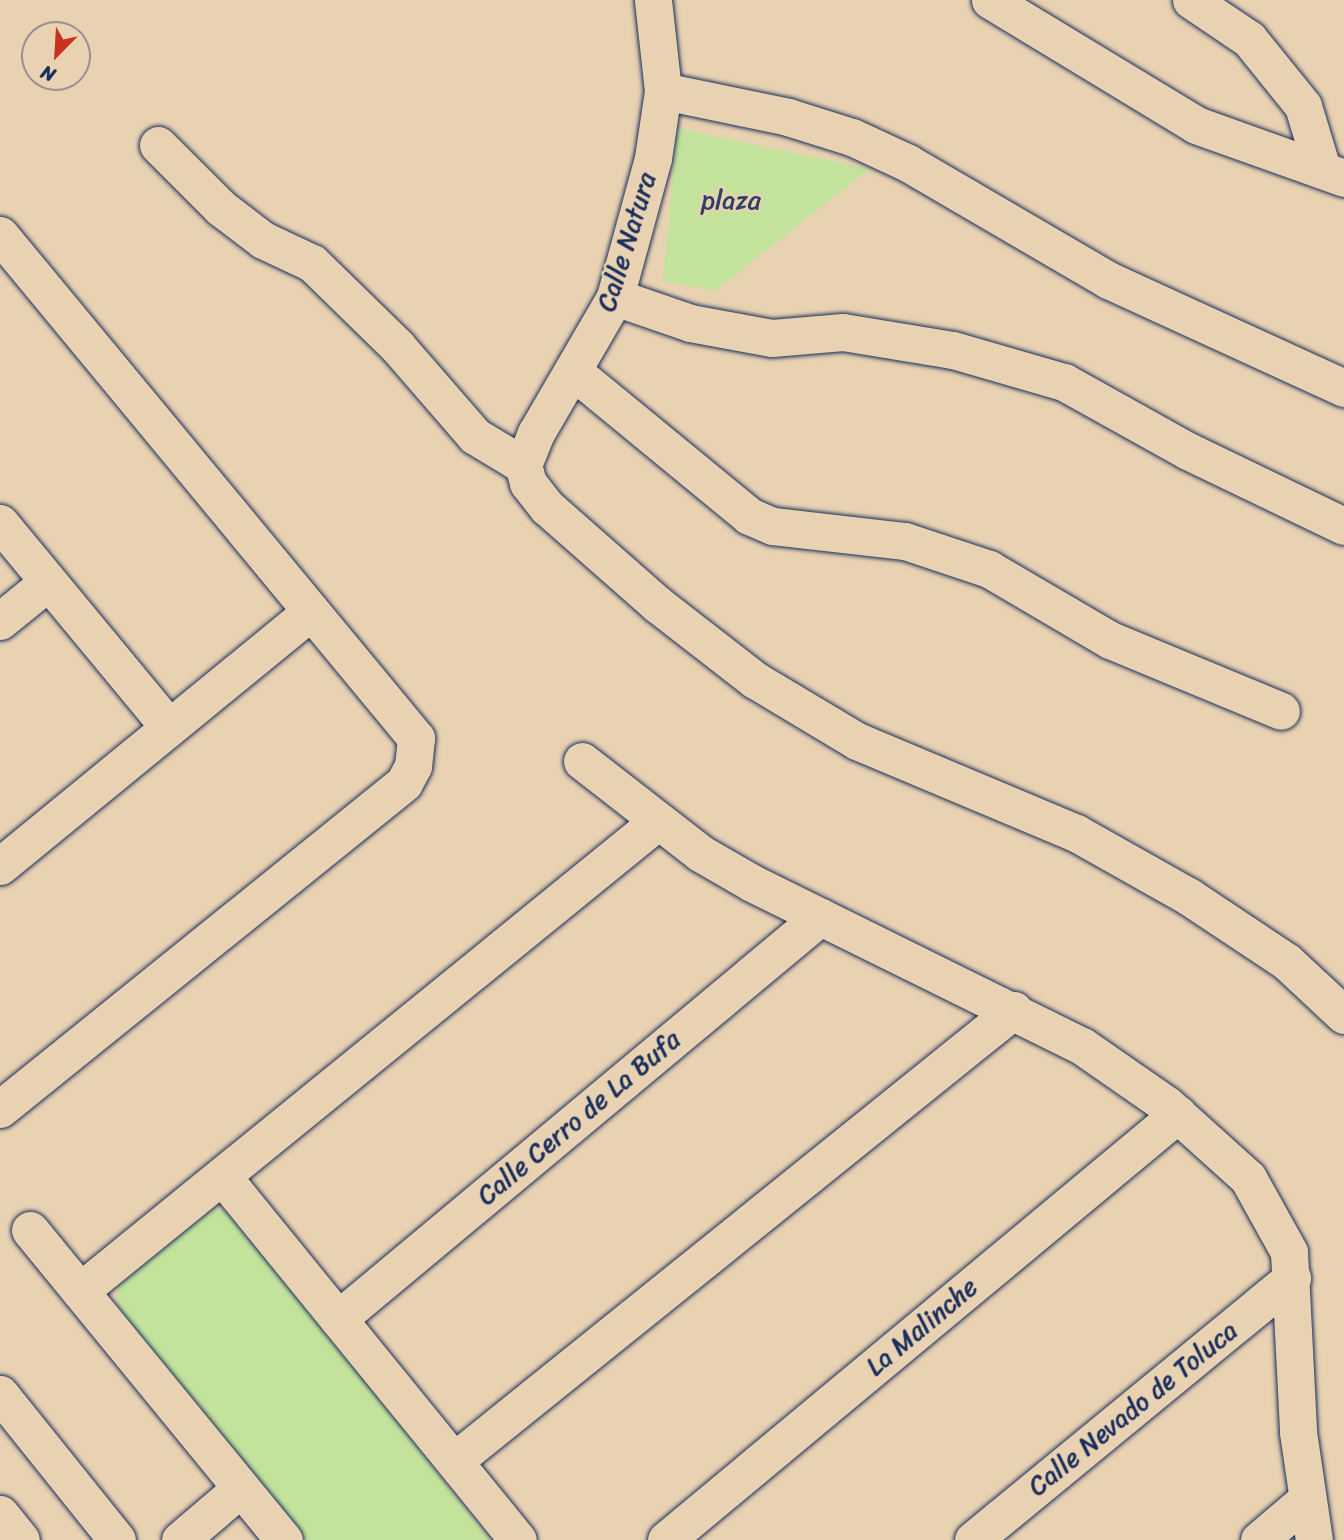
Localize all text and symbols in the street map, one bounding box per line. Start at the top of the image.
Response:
north arrow [21,21,91,91]
text: N [35,56,61,92]
street label: Calle Natura [591,168,663,316]
park label: plaza [701,185,761,217]
street label: Calle Cerro de La Bufa [471,1024,687,1212]
street label: La Malinche [861,1272,983,1382]
street label: Calle Nevado de Toluca [1022,1315,1244,1503]

